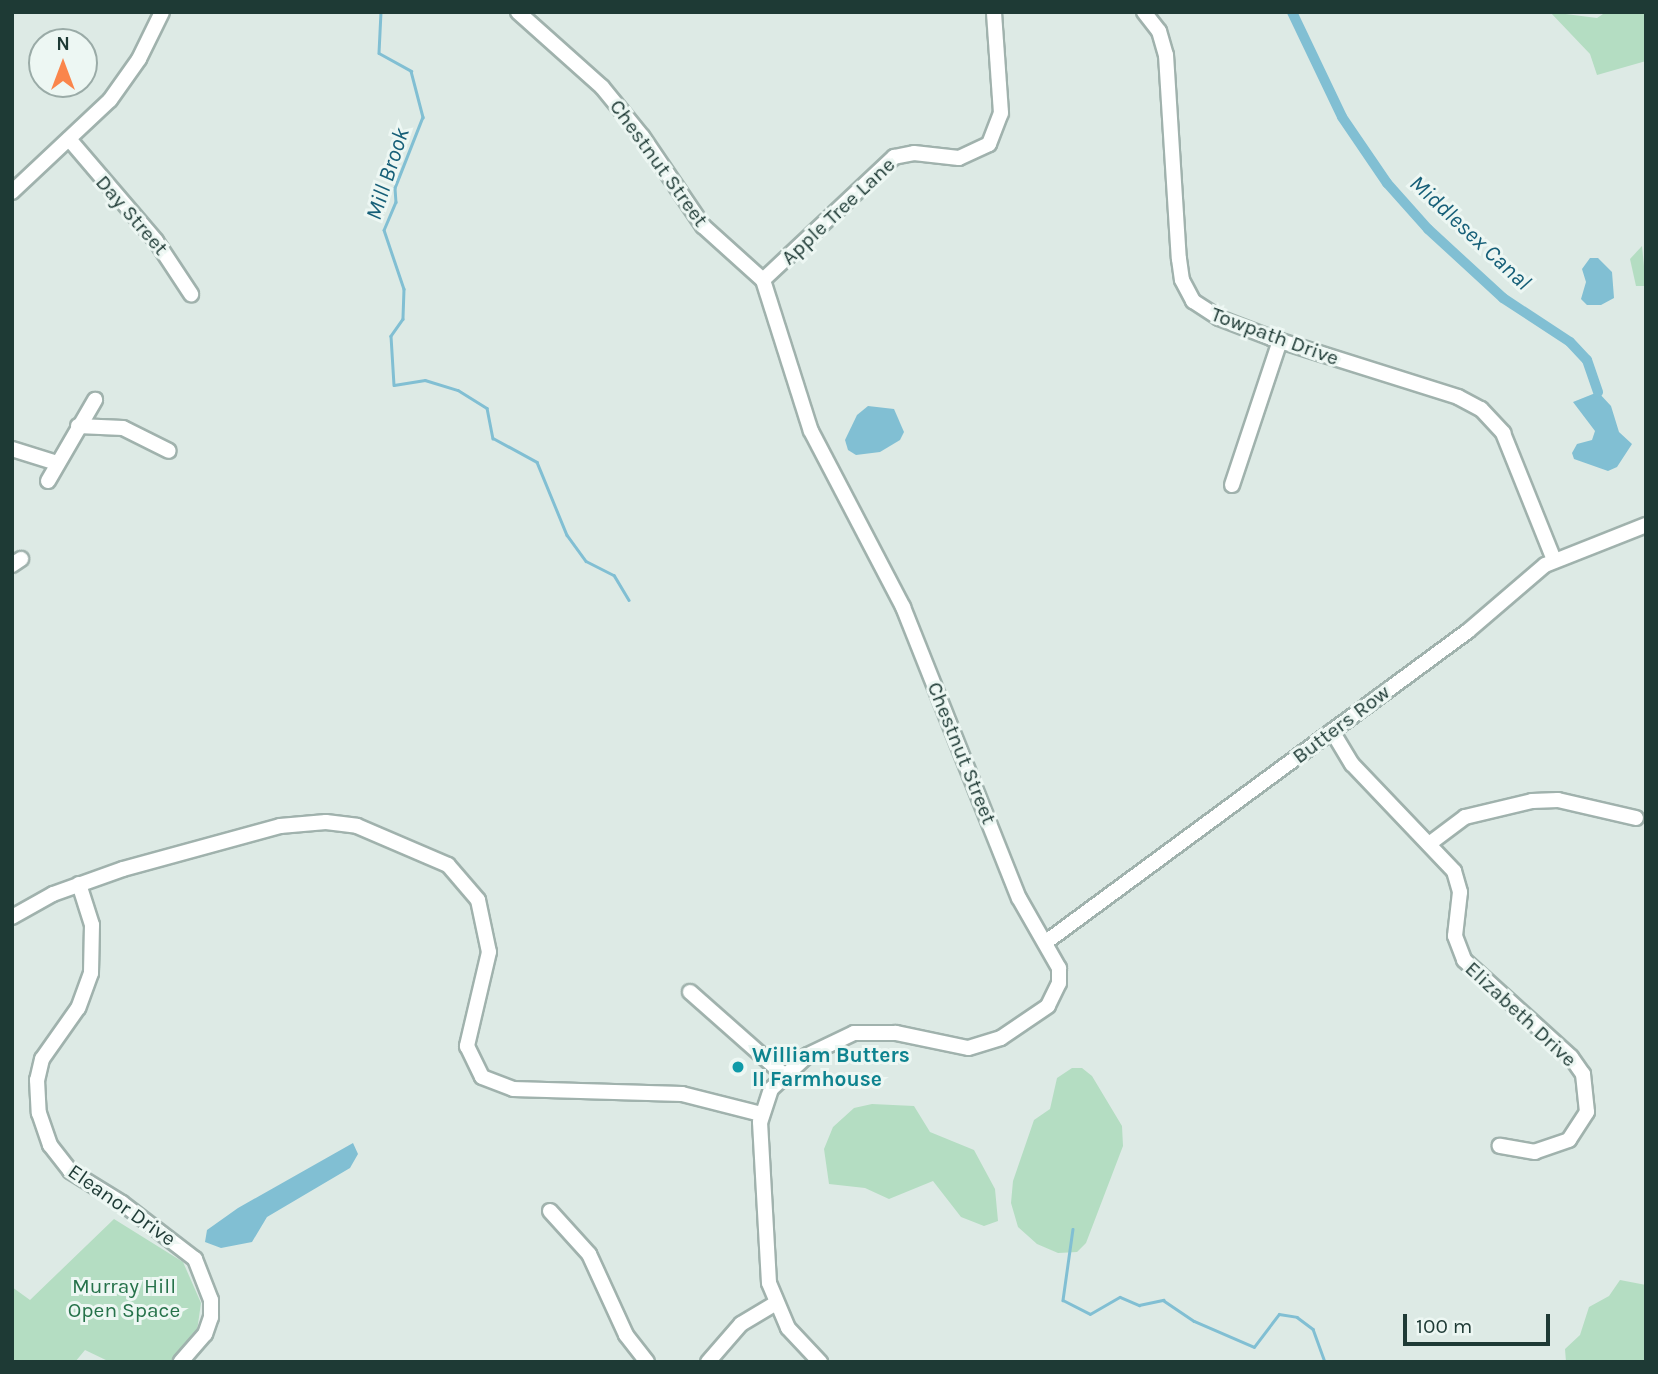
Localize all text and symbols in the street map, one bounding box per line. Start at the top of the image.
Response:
north arrow [28,28,98,98]
text: N [56,33,70,55]
street label: Chestnut Street [604,94,714,232]
water label: Mill Brook [360,124,416,224]
street label: Apple Tree Lane [776,152,900,270]
street label: Day Street [90,170,174,260]
water label: Middlesex Canal [1404,170,1536,296]
street label: Towpath Drive [1208,301,1342,371]
street label: Chestnut Street [922,678,1002,828]
street label: Butters Row [1287,679,1395,769]
street label: Elizabeth Drive [1460,956,1582,1072]
place label: William Butters II Farmhouse [752,1042,910,1092]
marker: William Butters II Farmhouse [730,1059,746,1075]
street label: Eleanor Drive [63,1159,181,1251]
park label: Murray Hill Open Space [68,1273,180,1323]
scale bar [1406,1300,1553,1344]
text: 100 m [1416,1314,1473,1338]

